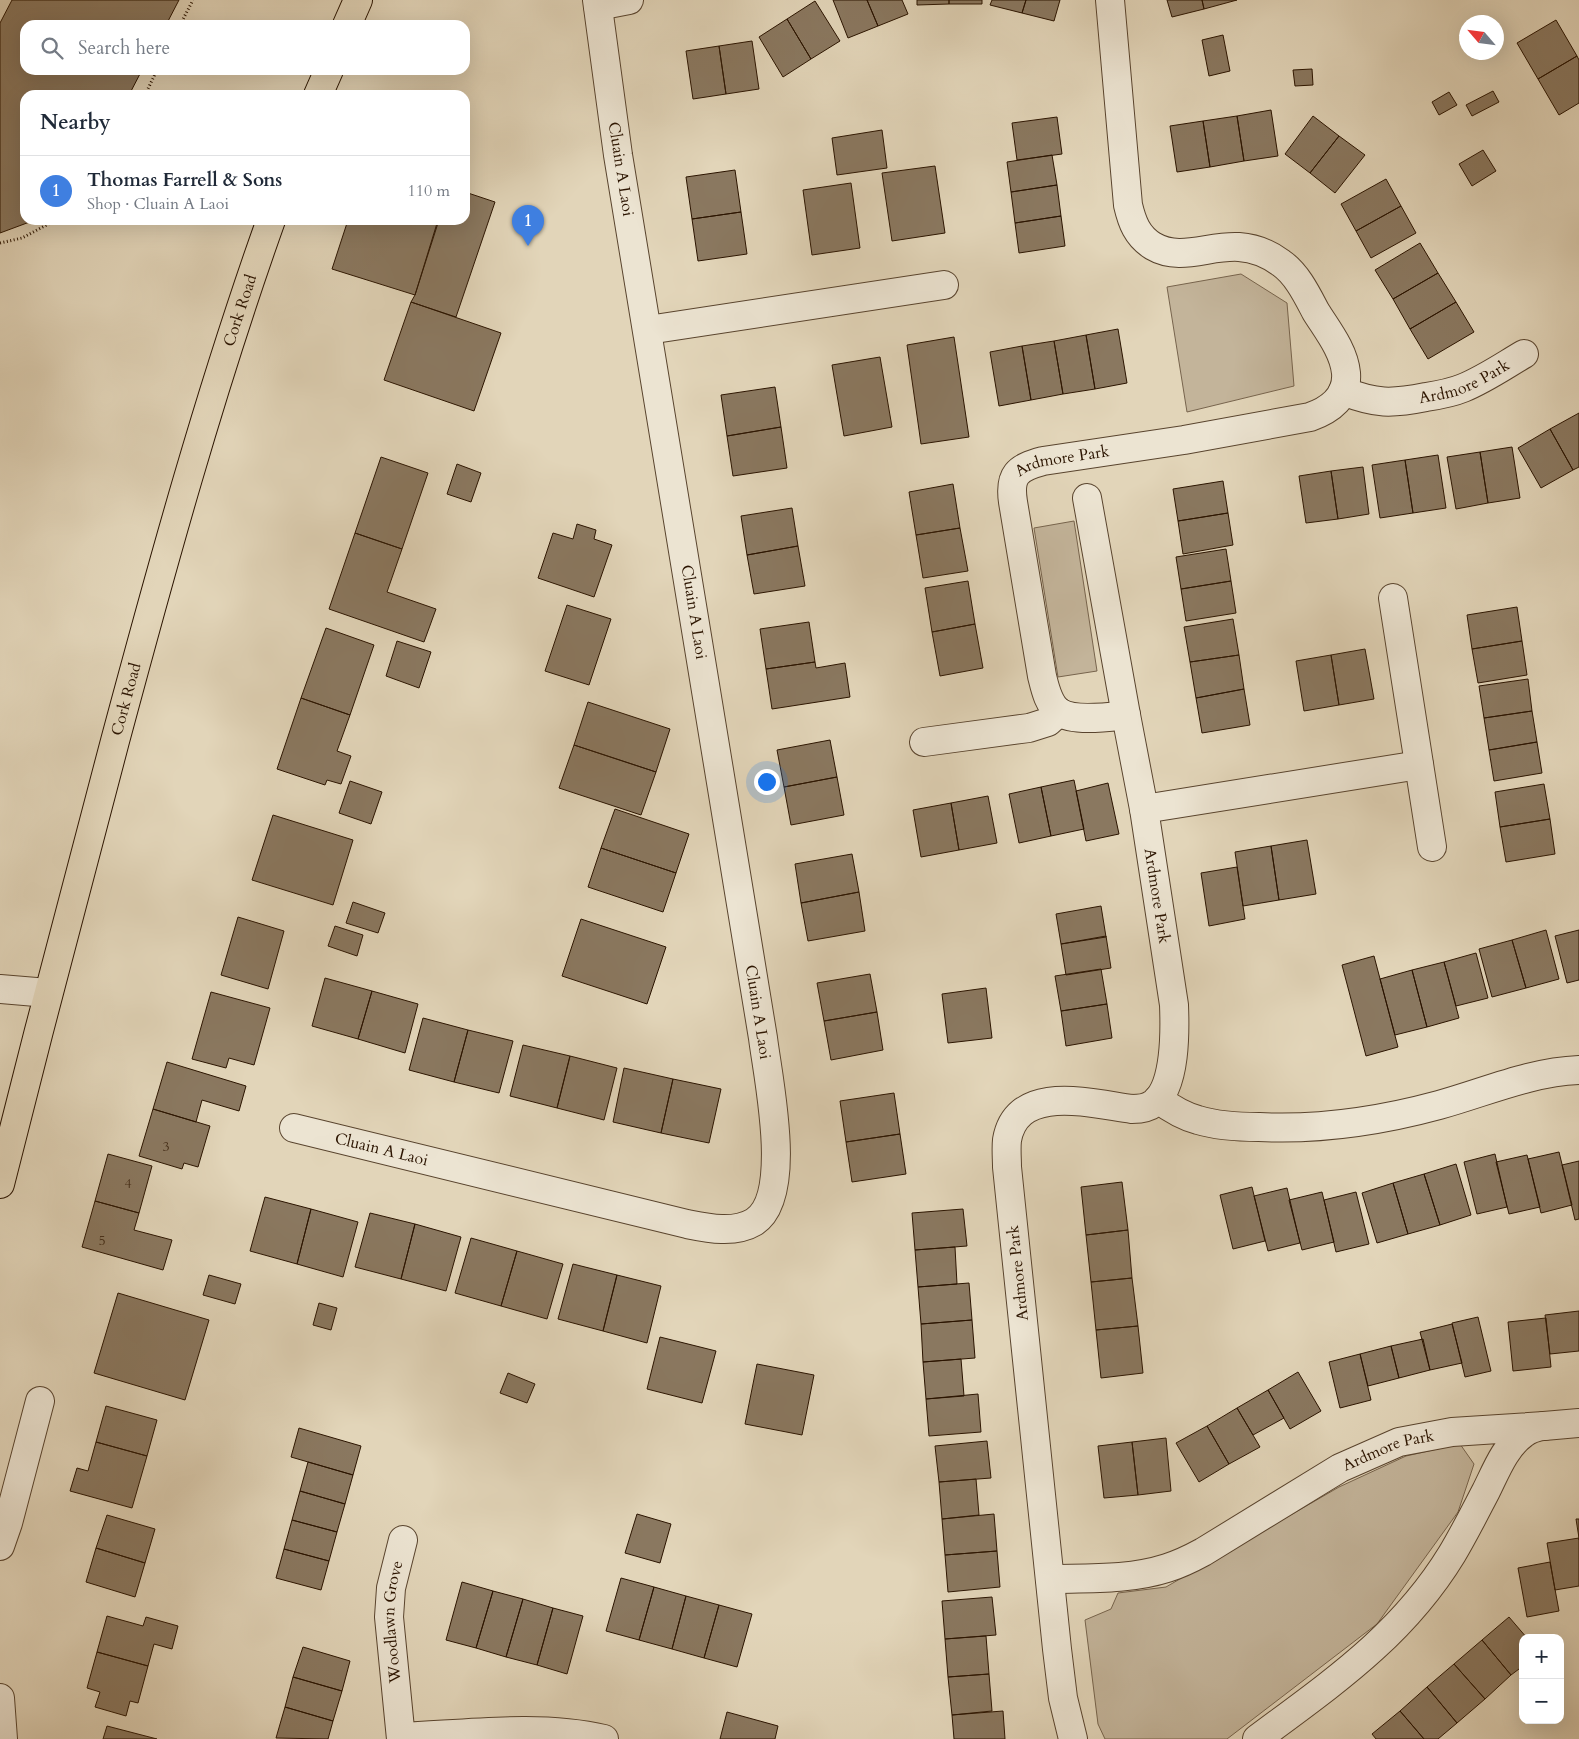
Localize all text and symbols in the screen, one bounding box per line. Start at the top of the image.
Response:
north arrow [1459,15,1504,60]
search box [20,20,470,75]
icon: search [38,34,66,62]
text: Search here [78,35,170,61]
text: Nearby [40,108,111,137]
street label: Cluain A Laoi [603,120,639,218]
text: Thomas Farrell & Sons [87,167,282,193]
text: 1 [52,180,60,202]
text: 110 m [408,180,450,202]
text: Shop · Cluain A Laoi [87,193,229,215]
pin: 1 [512,205,544,246]
street label: Cork Road [218,271,262,349]
street label: Ardmore Park [1417,354,1514,409]
street label: Ardmore Park [1010,440,1111,482]
street label: Cluain A Laoi [676,563,712,661]
street label: Cork Road [106,660,147,738]
your location [754,769,780,795]
street label: Ardmore Park [1139,847,1175,946]
street label: Cluain A Laoi [740,963,776,1061]
street label: Cluain A Laoi [333,1127,431,1171]
house number: 3 [162,1137,170,1156]
house number: 4 [124,1174,132,1193]
street label: Ardmore Park [1002,1224,1034,1322]
house number: 5 [98,1231,106,1250]
street label: Ardmore Park [1339,1425,1436,1477]
street label: Woodlawn Grove [378,1558,408,1685]
map controls [1519,1634,1564,1724]
button: + [1519,1634,1564,1679]
button: − [1519,1679,1564,1724]

